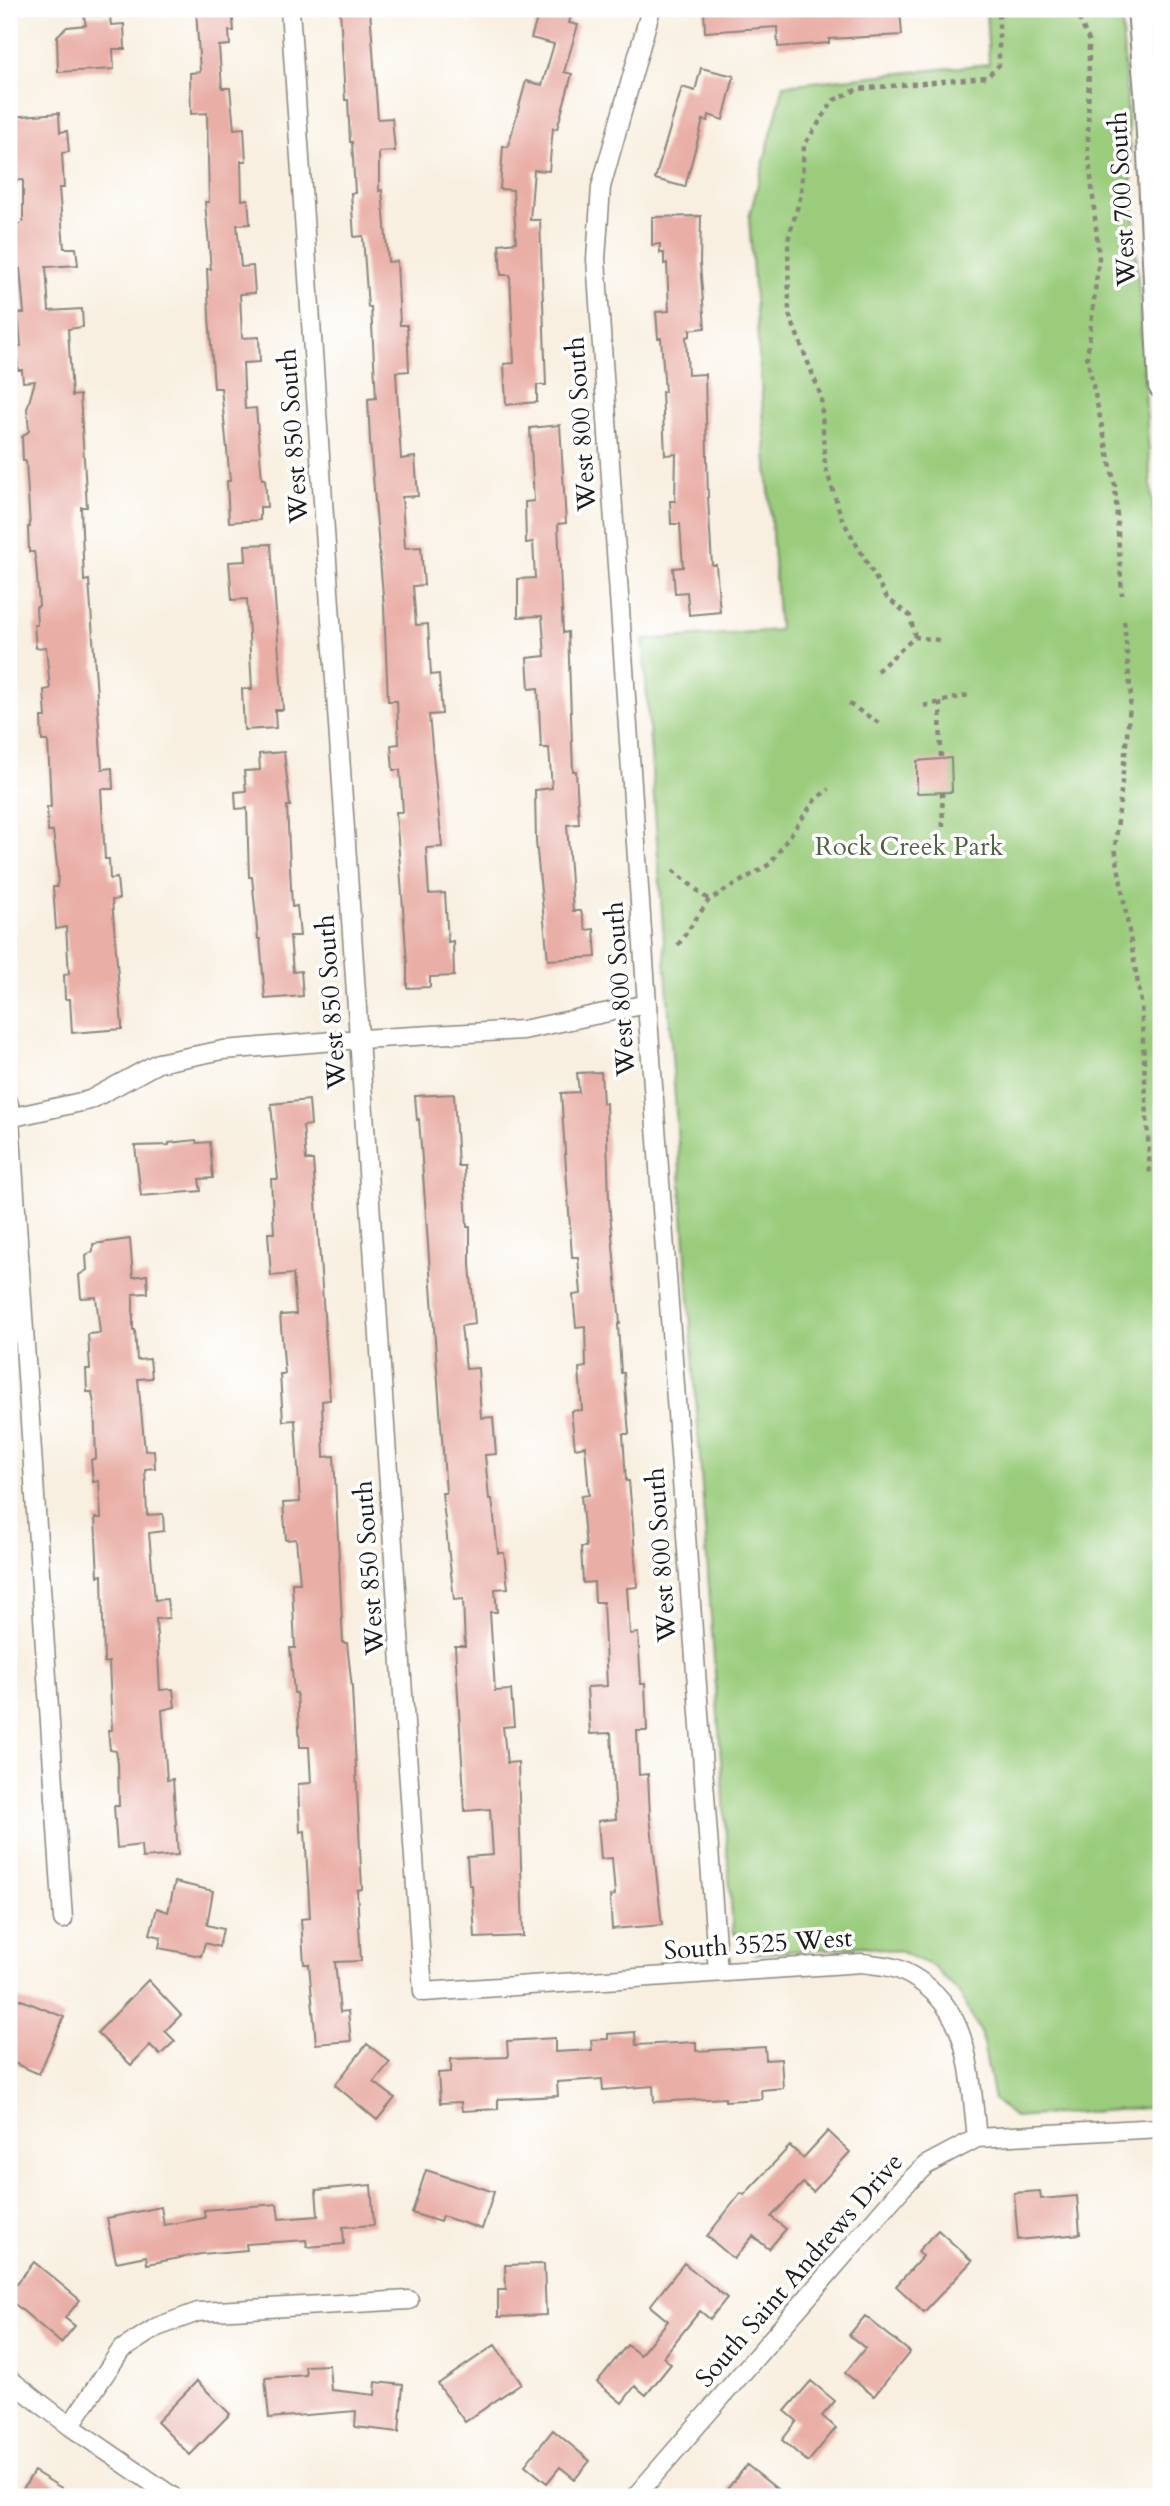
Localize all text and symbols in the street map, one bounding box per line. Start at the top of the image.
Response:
street label: West 700 South [1100,111,1144,288]
street label: West 800 South [557,335,605,514]
street label: West 850 South [269,347,317,526]
park label: Rock Creek Park [815,829,1003,864]
street label: West 800 South [596,900,644,1079]
street label: West 850 South [307,913,355,1092]
street label: West 800 South [637,1466,685,1645]
street label: West 850 South [345,1479,393,1658]
street label: South 3525 West [663,1920,853,1968]
street label: South Saint Andrews Drive [687,2145,911,2395]

